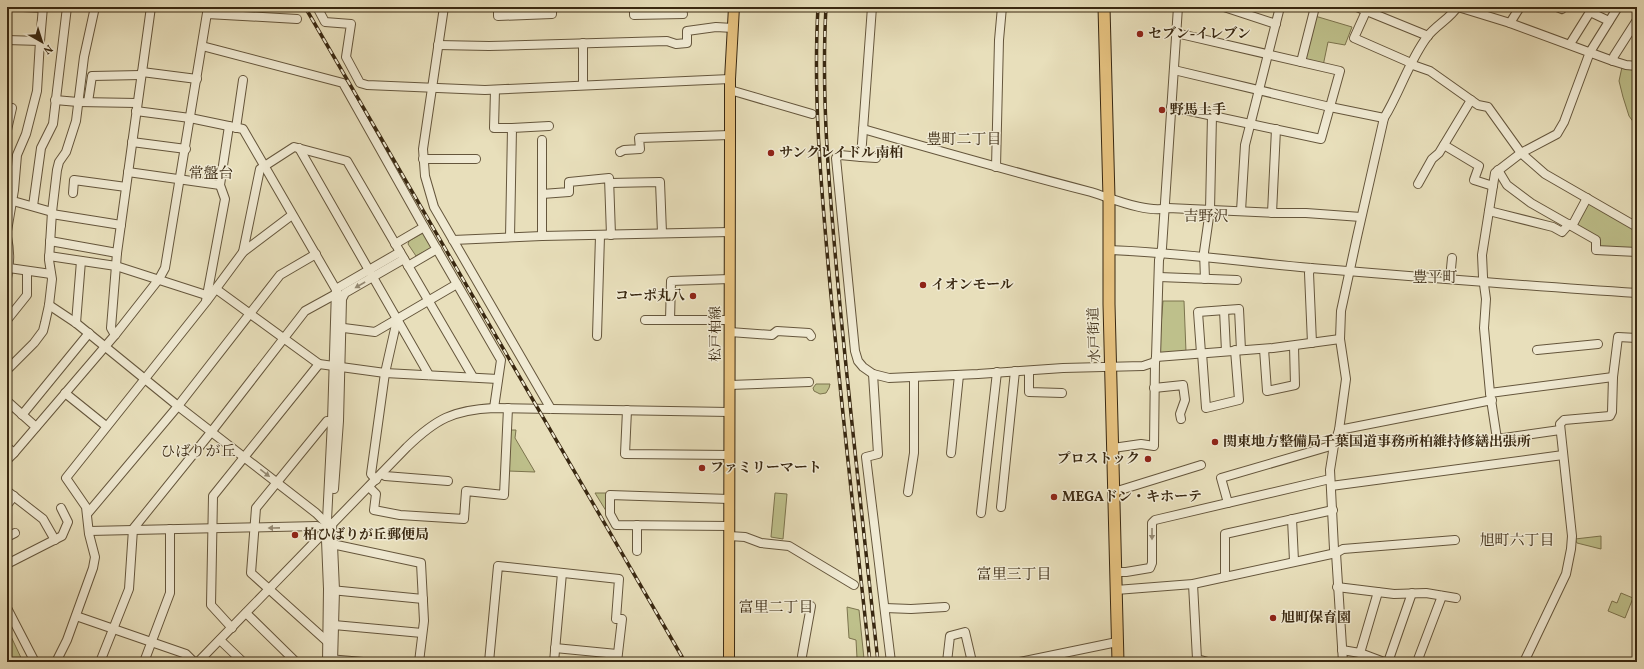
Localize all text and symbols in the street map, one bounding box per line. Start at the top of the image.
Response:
north arrow [22,22,62,62]
place label: セブン-イレブン [1148,25,1251,44]
marker: セブン-イレブン [1135,29,1145,39]
text: N [40,40,55,57]
place label: 野馬土手 [1170,101,1226,120]
marker: 野馬土手 [1157,105,1167,115]
district label: 豊町二丁目 [926,130,1002,151]
place label: サンクレイドル南柏 [779,144,903,163]
marker: サンクレイドル南柏 [766,148,776,158]
district label: 常盤台 [188,164,234,185]
district label: 吉野沢 [1183,207,1229,228]
district label: 豊平町 [1412,268,1458,289]
place label: イオンモール [931,276,1014,295]
marker: イオンモール [918,280,928,290]
one-way arrow [354,281,366,288]
place label: コーポ丸八 [615,287,685,306]
marker: コーポ丸八 [688,291,698,301]
street label: 松戸柏線 [707,306,726,362]
street label: 水戸街道 [1085,307,1105,363]
place label: 関東地方整備局千葉国道事務所柏維持修繕出張所 [1223,433,1531,452]
marker: 関東地方整備局千葉国道事務所柏維持修繕出張所 [1210,437,1220,447]
district label: ひばりが丘 [160,442,236,463]
place label: プロストック [1056,450,1140,469]
marker: プロストック [1143,454,1153,464]
place label: ファミリーマート [710,459,822,478]
marker: ファミリーマート [697,463,707,473]
one-way arrow [259,468,270,477]
place label: MEGAドン・キホーテ [1062,488,1202,507]
marker: MEGAドン・キホーテ [1049,492,1059,502]
one-way arrow [268,524,280,531]
place label: 柏ひばりが丘郵便局 [303,526,429,545]
one-way arrow [1149,528,1155,541]
marker: 柏ひばりが丘郵便局 [290,530,300,540]
district label: 旭町六丁目 [1479,531,1555,552]
district label: 富里三丁目 [976,565,1052,586]
district label: 富里二丁目 [738,598,814,619]
place label: 旭町保育園 [1281,609,1351,628]
marker: 旭町保育園 [1268,613,1278,623]

